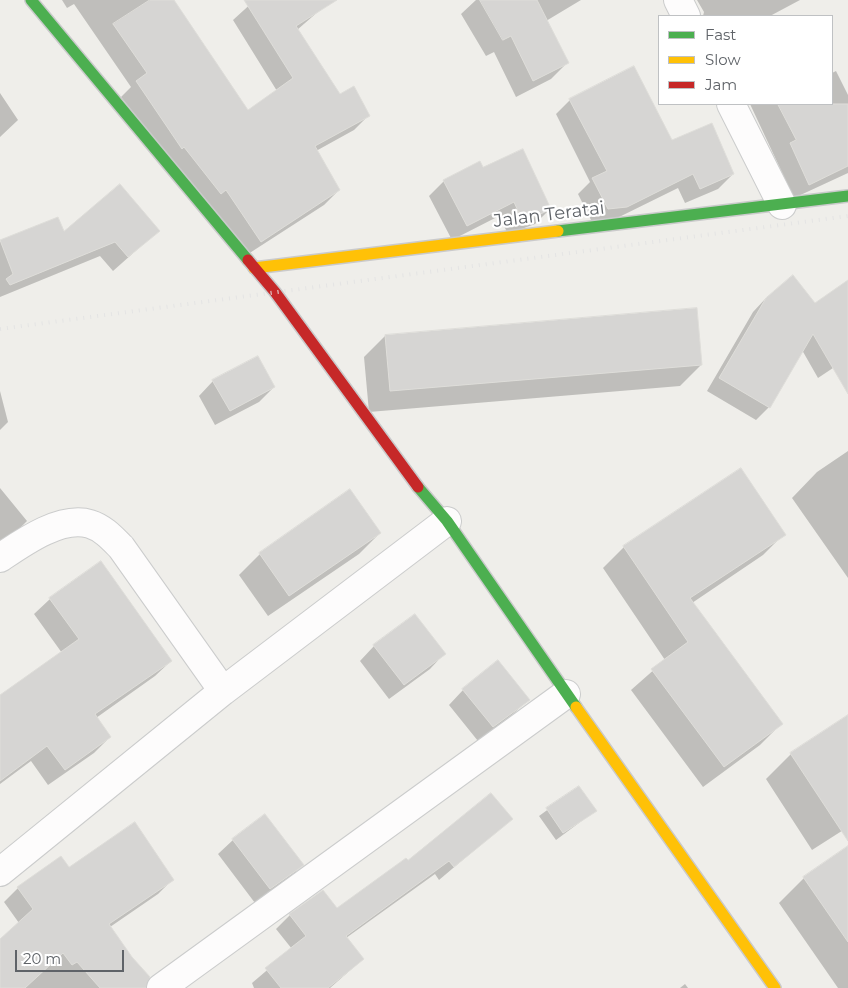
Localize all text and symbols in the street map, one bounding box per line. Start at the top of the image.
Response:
legend [658,15,833,105]
text: Fast [705,25,736,44]
text: Slow [705,50,741,69]
text: Jam [705,75,737,94]
street label: Jalan Teratai [492,197,606,233]
scale bar [18,940,126,972]
text: 20 m [23,949,61,968]

